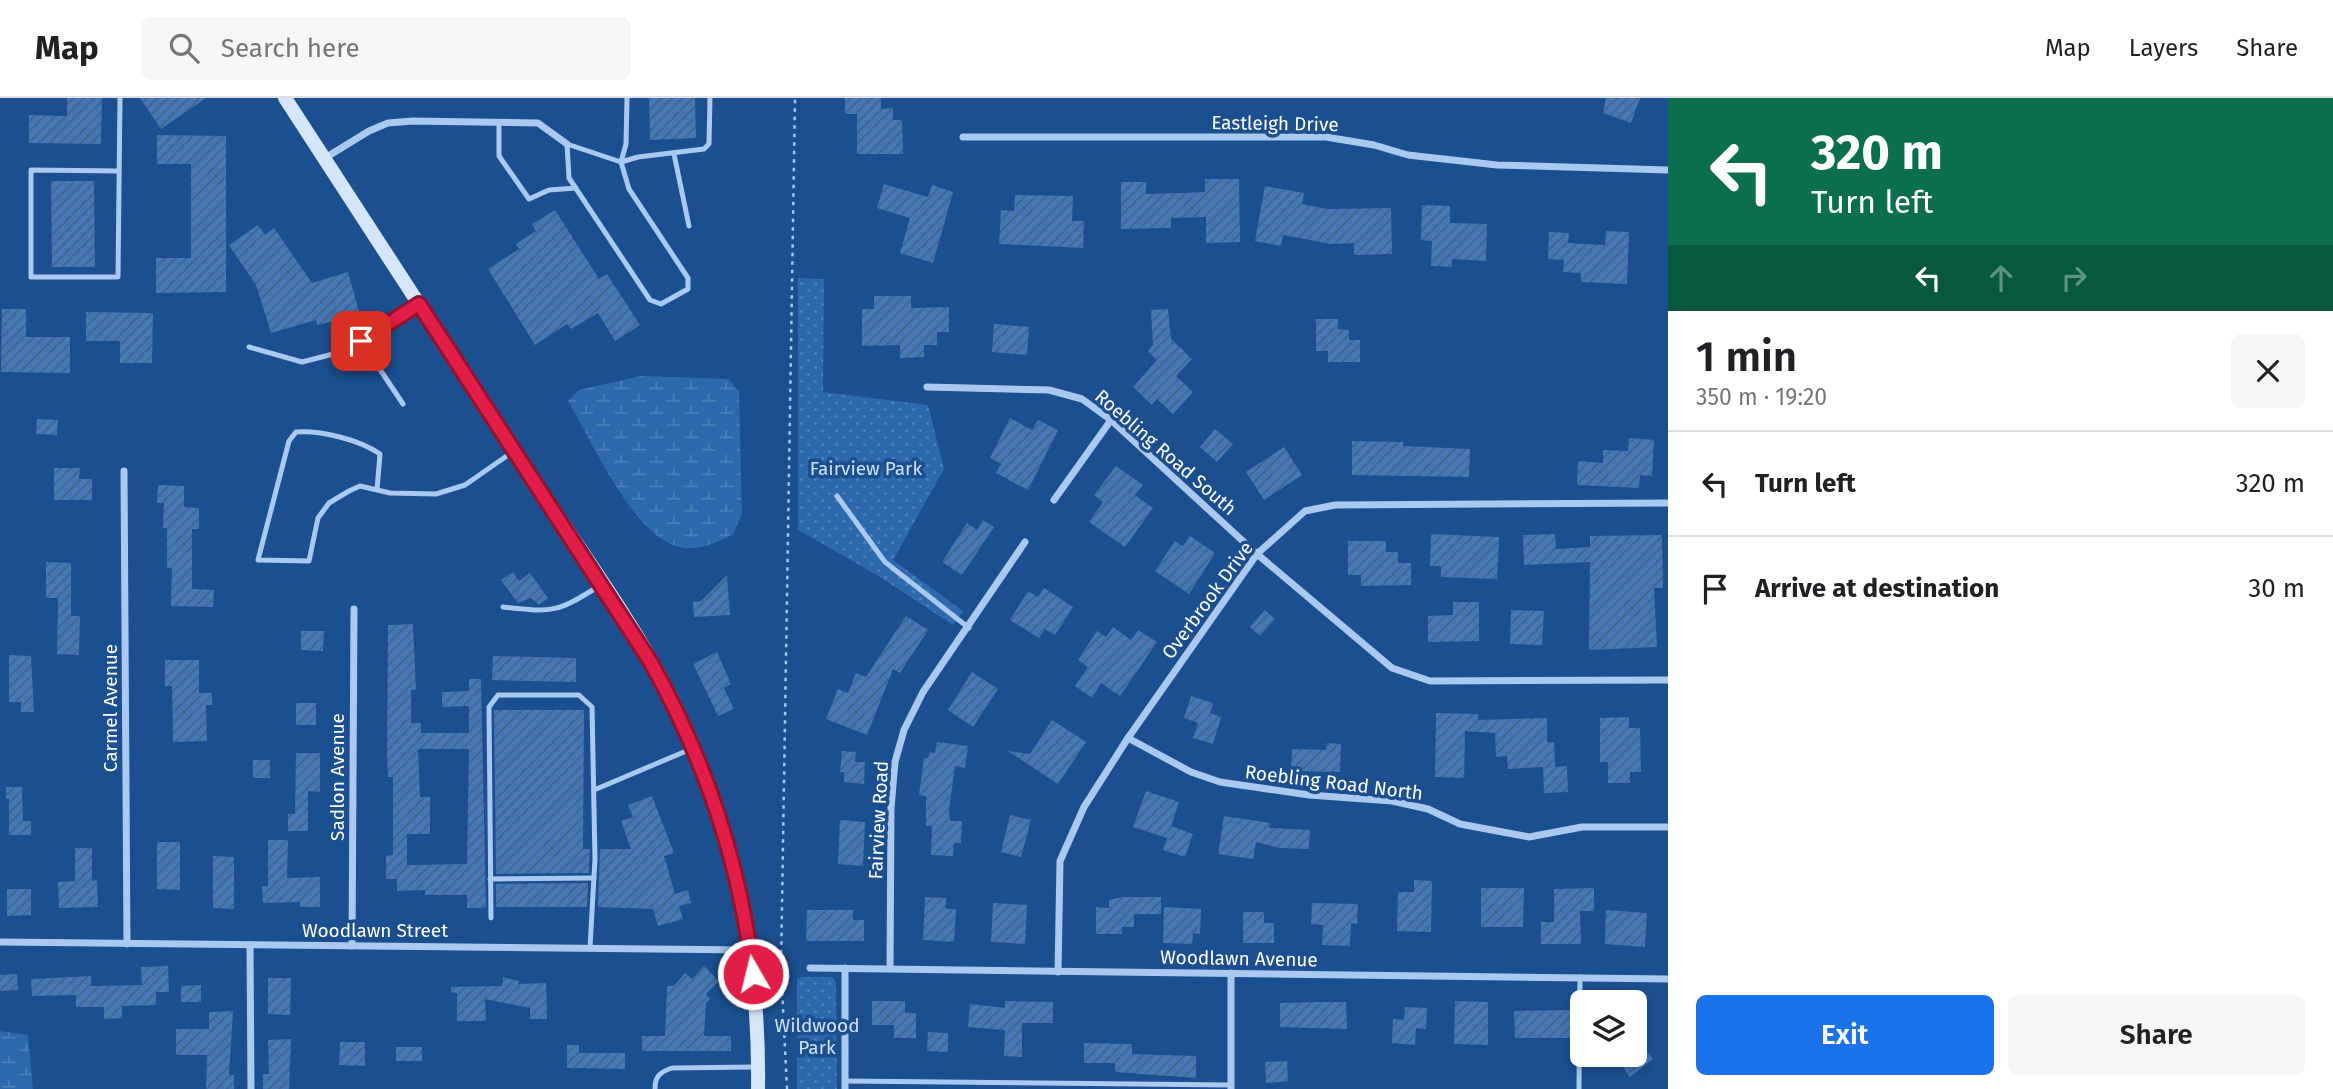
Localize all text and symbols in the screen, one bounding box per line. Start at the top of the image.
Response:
search box [141,17,631,80]
text: Map [35,28,99,68]
icon: search [165,29,203,67]
text: Search here [221,33,360,64]
text: Map [2045,34,2091,62]
text: Layers [2129,34,2198,62]
text: Share [2236,34,2298,62]
street label: Eastleigh Drive [1211,111,1339,136]
text: 320 m [1811,123,1943,182]
icon: left [1696,126,1787,217]
text: Turn left [1811,183,1933,221]
icon: left [1909,259,1947,297]
icon: ahead [1982,259,2020,297]
icon: right [2055,259,2093,297]
pin [331,311,391,371]
icon: arrive [342,322,380,360]
text: 1 min [1696,332,1797,382]
button: close [2231,334,2305,408]
text: 350 m · 19:20 [1696,383,1827,411]
street label: Roebling Road South [1090,385,1241,520]
park label: Fairview Park [810,457,922,480]
icon: left [1696,465,1734,503]
text: Turn left [1755,468,1856,499]
text: 320 m [2236,468,2305,499]
street label: Overbrook Drive [1157,537,1258,664]
icon: arrive [1696,570,1734,608]
text: Arrive at destination [1755,573,1999,604]
text: 30 m [2248,573,2305,604]
street label: Carmel Avenue [99,644,122,772]
street label: Sadlon Avenue [326,713,349,841]
street label: Fairview Road [864,760,893,880]
street label: Roebling Road North [1244,760,1424,805]
street label: Woodlawn Street [302,919,448,942]
position arrow [716,937,790,1011]
street label: Woodlawn Avenue [1160,946,1318,971]
map controls [1570,990,1647,1067]
button: layers [1570,990,1647,1067]
button: Exit [1696,995,1994,1075]
button: Share [2008,995,2305,1075]
park label: Wildwood Park [774,1014,860,1059]

